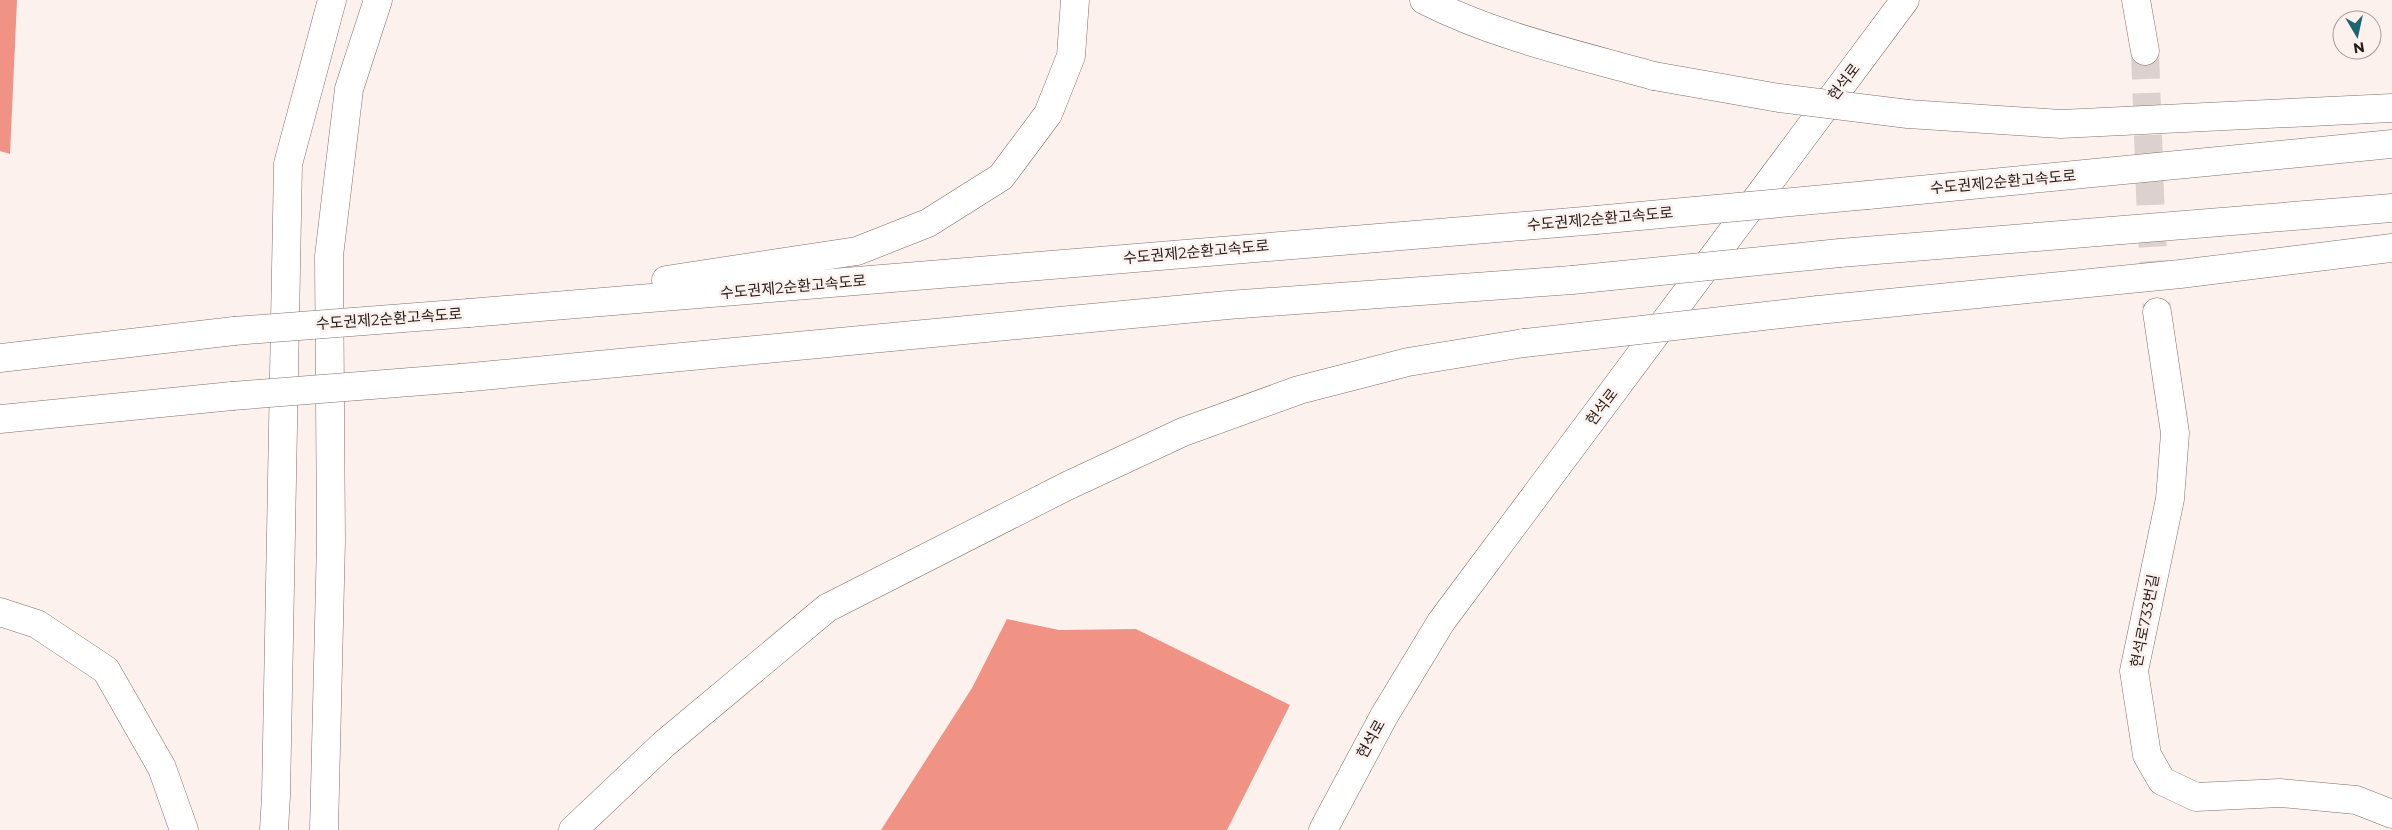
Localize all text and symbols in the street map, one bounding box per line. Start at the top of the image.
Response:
north arrow [2332,10,2382,60]
text: N [2352,38,2366,58]
street label: 현석로 [1824,59,1864,104]
street label: 수도권제2순환고속도로 [1929,166,2077,197]
street label: 수도권제2순환고속도로 [1526,203,1674,234]
street label: 수도권제2순환고속도로 [1122,236,1270,267]
street label: 수도권제2순환고속도로 [719,271,867,302]
street label: 수도권제2순환고속도로 [315,304,463,333]
street label: 현석로 [1582,384,1622,429]
street label: 현석로733번길 [2126,573,2163,669]
street label: 현석로 [1352,716,1389,761]

